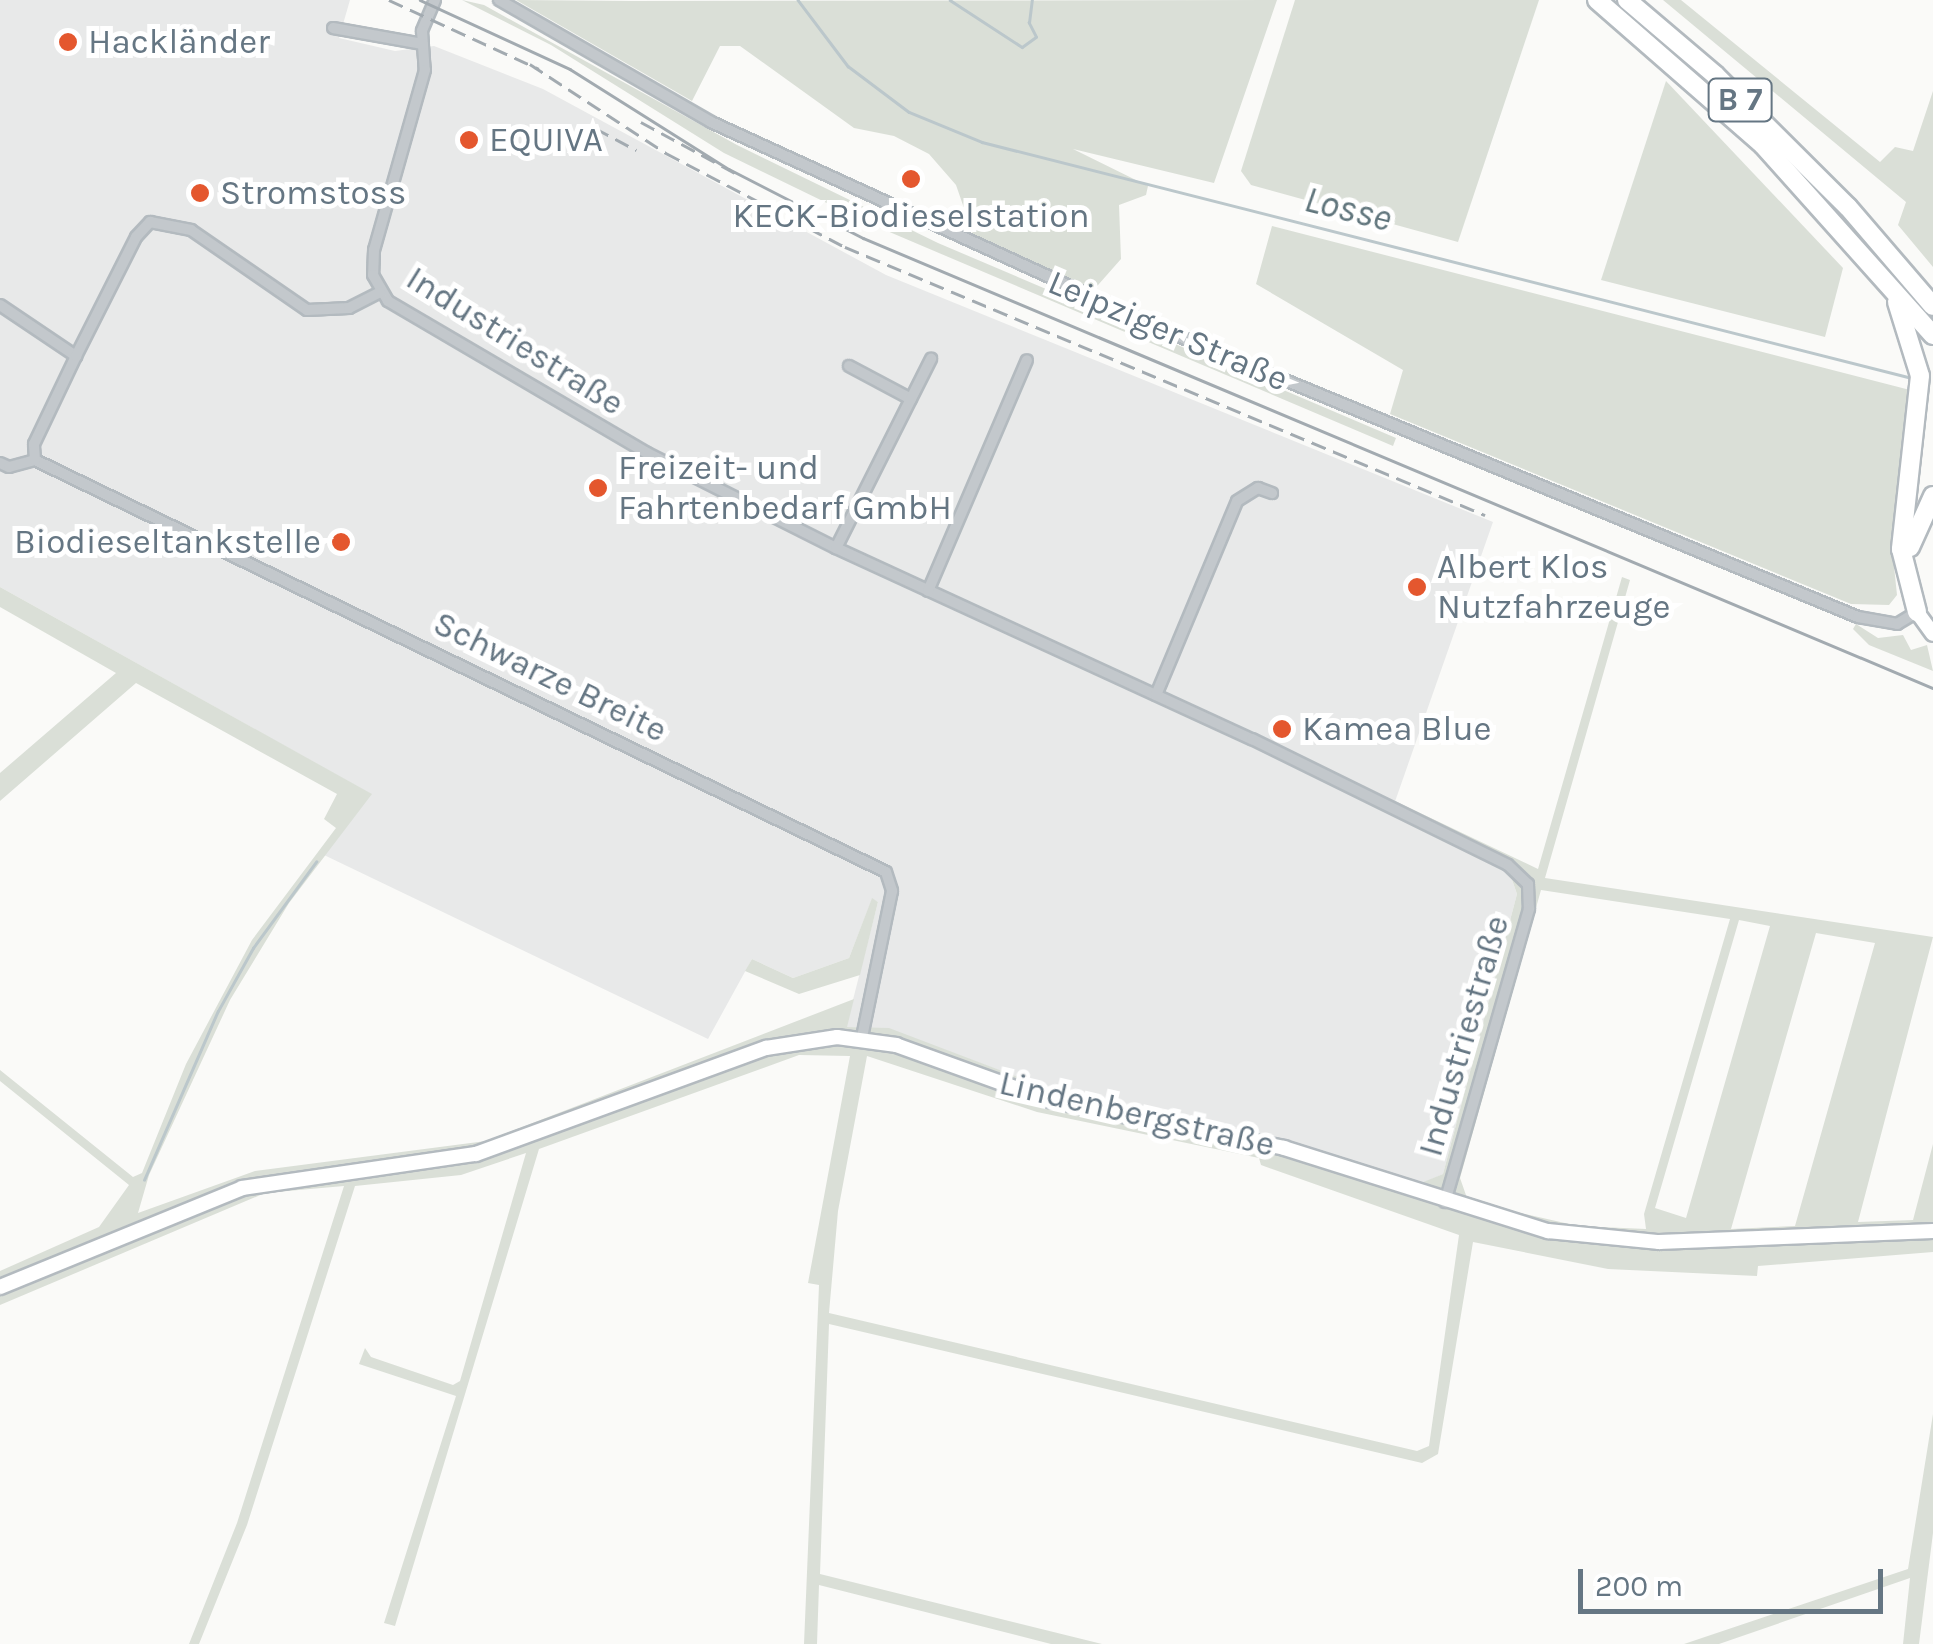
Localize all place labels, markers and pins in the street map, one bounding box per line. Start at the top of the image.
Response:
place label: Hackländer [88,21,270,63]
marker: Hackländer [57,31,79,53]
place label: EQUIVA [489,119,603,161]
marker: EQUIVA [458,129,480,151]
marker: KECK-Biodieselstation [900,168,922,190]
place label: Stromstoss [220,172,406,214]
marker: Stromstoss [189,182,211,204]
place label: KECK-Biodieselstation [732,195,1090,237]
place label: Freizeit- und Fahrtenbedarf GmbH [618,447,952,529]
marker: Freizeit- und Fahrtenbedarf GmbH [587,477,609,499]
place label: Biodieseltankstelle [14,521,321,563]
marker: Biodieseltankstelle [330,531,352,553]
place label: Albert Klos Nutzfahrzeuge [1437,546,1670,628]
marker: Albert Klos Nutzfahrzeuge [1406,576,1428,598]
place label: Kamea Blue [1302,708,1492,750]
marker: Kamea Blue [1271,718,1293,740]

